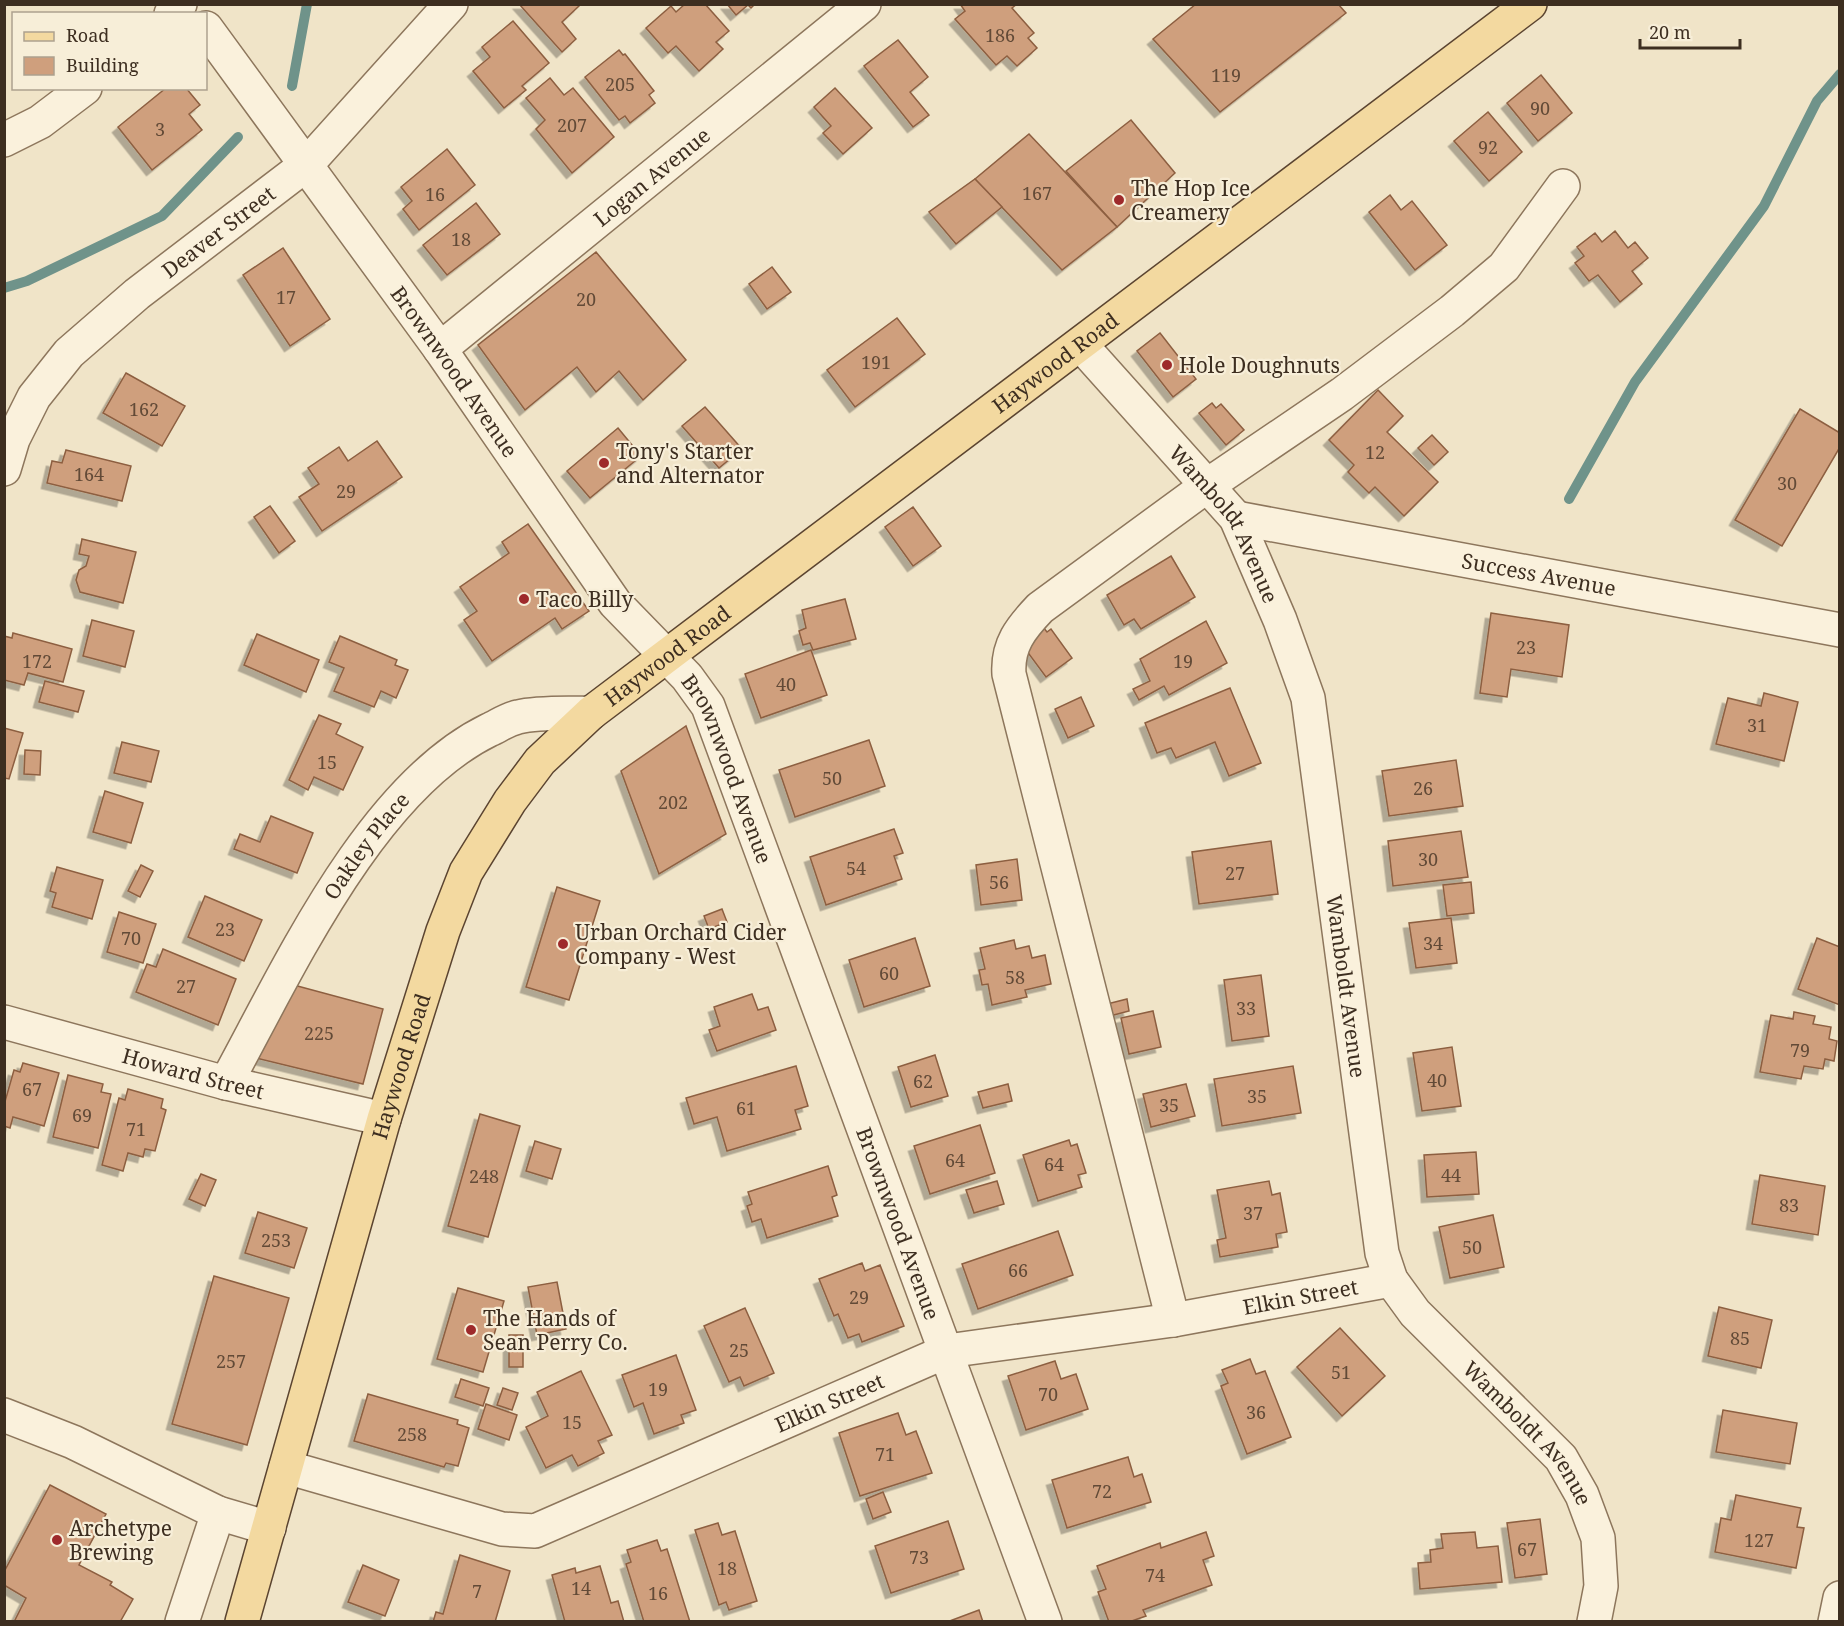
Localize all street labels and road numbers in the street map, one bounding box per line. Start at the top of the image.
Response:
street label: Logan Avenue [588,121,716,233]
street label: Deaver Street [156,179,281,284]
street label: Brownwood Avenue [385,280,524,463]
street label: Haywood Road [986,306,1124,419]
street label: Wamboldt Avenue [1163,439,1285,607]
street label: Success Avenue [1459,546,1618,602]
street label: Haywood Road [598,599,736,712]
street label: Brownwood Avenue [675,668,779,867]
street label: Oakley Place [317,786,415,905]
street label: Wamboldt Avenue [1320,893,1373,1080]
street label: Haywood Road [365,990,437,1142]
street label: Howard Street [119,1041,267,1105]
street label: Brownwood Avenue [850,1123,947,1324]
street label: Elkin Street [1241,1272,1360,1321]
street label: Wamboldt Avenue [1457,1355,1598,1509]
street label: Elkin Street [770,1366,888,1439]

